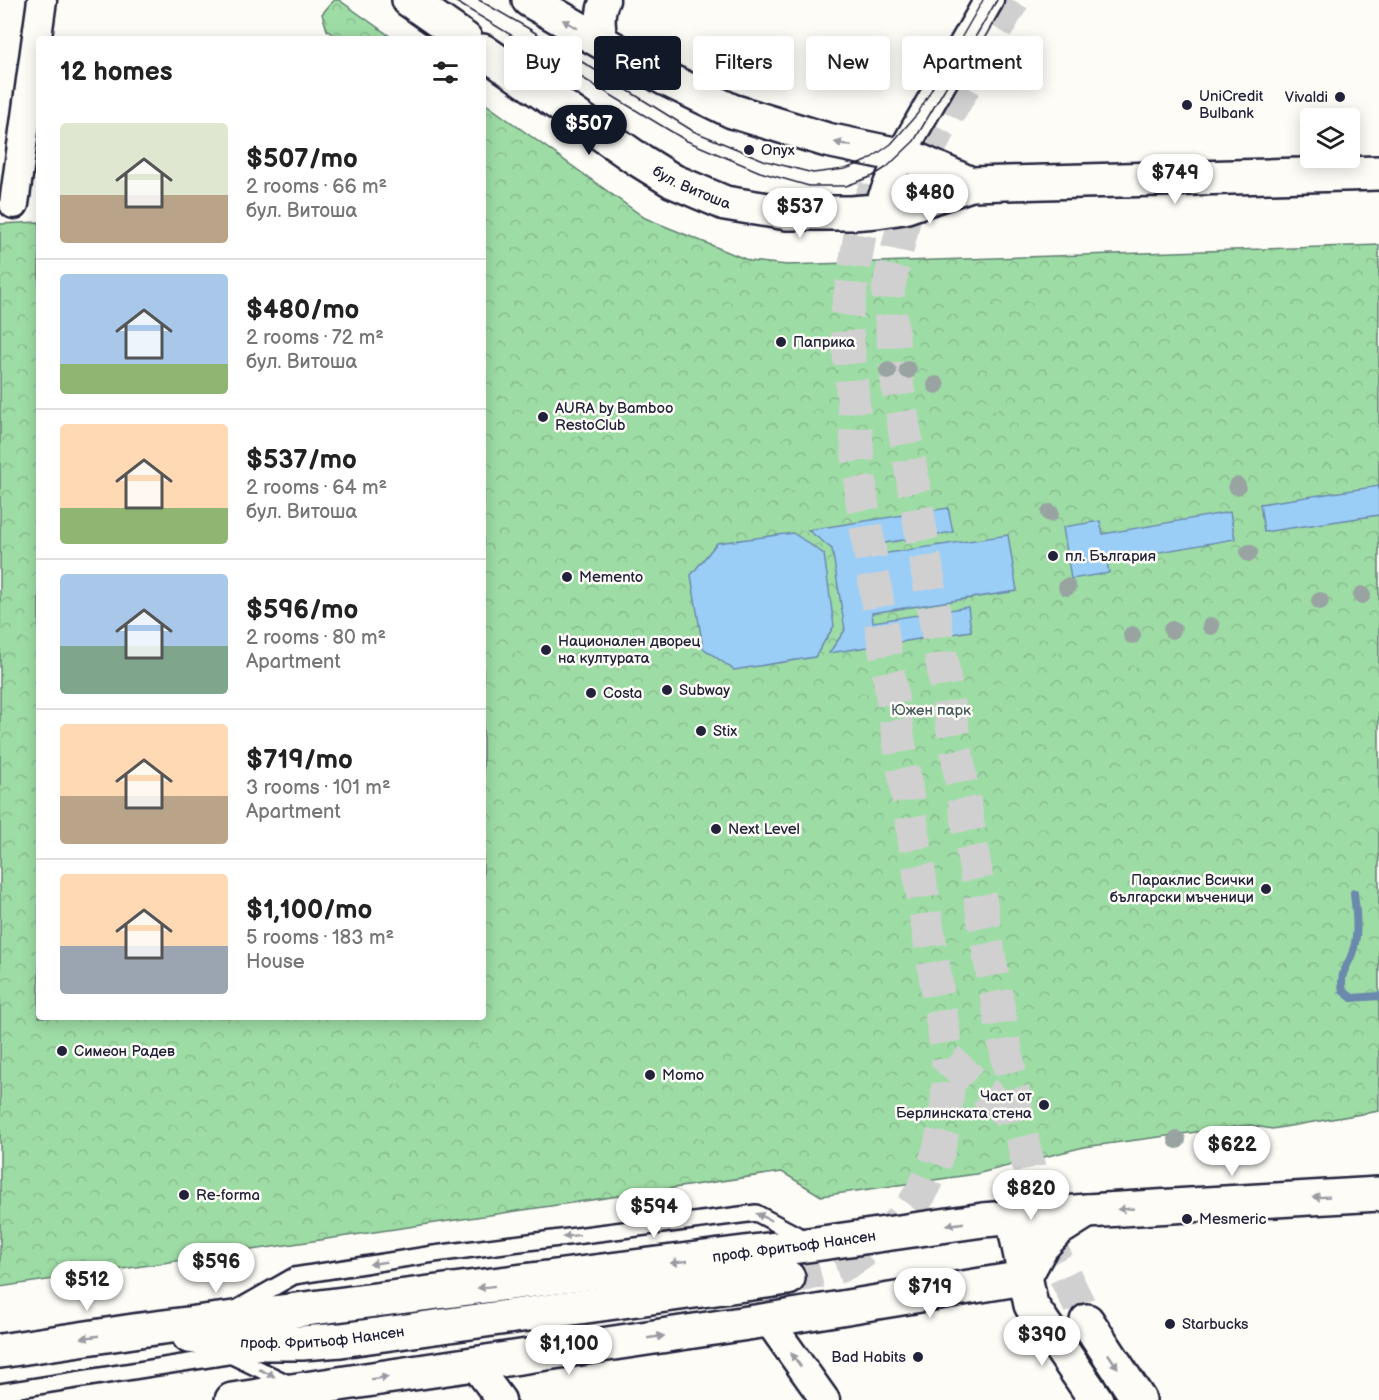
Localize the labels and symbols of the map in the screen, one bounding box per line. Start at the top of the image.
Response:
one-way arrow [562,18,578,29]
place label: UniCredit Bulbank [1199,87,1264,123]
place label: Vivaldi [1285,88,1328,107]
marker: Vivaldi [1333,90,1347,104]
marker: UniCredit Bulbank [1180,98,1194,112]
pin: $507 [553,105,625,156]
one-way arrow [834,138,852,148]
place label: Onyx [761,141,795,160]
marker: Onyx [742,143,756,157]
pin: $749 [1139,154,1211,205]
street label: бул. Витоша [649,162,732,214]
pin: $480 [894,174,966,225]
pin: $537 [764,188,836,239]
place label: Паприка [793,333,855,352]
marker: Паприка [774,335,788,349]
place label: AURA by Bamboo RestoClub [555,399,674,435]
marker: AURA by Bamboo RestoClub [536,410,550,424]
place label: пл. България [1065,547,1156,566]
marker: пл. България [1046,549,1060,563]
place label: Memento [579,568,643,587]
marker: Memento [560,570,574,584]
place label: Национален дворец на културата [558,632,700,668]
marker: Национален дворец на културата [539,643,553,657]
place label: Subway [679,681,730,700]
marker: Subway [660,683,674,697]
place label: Costa [603,684,642,703]
marker: Costa [584,686,598,700]
park label: Южен парк [891,701,971,720]
place label: Stix [713,722,737,741]
marker: Stix [694,724,708,738]
place label: Next Level [728,820,800,839]
marker: Next Level [709,822,723,836]
place label: Параклис Всички български мъченици [1110,871,1254,907]
marker: Параклис Всички български мъченици [1259,882,1273,896]
place label: Симеон Радев [74,1042,175,1061]
marker: Симеон Радев [55,1044,69,1058]
place label: Momo [662,1066,704,1085]
marker: Momo [643,1068,657,1082]
place label: Част от Берлинската стена [896,1087,1032,1123]
marker: Част от Берлинската стена [1037,1098,1051,1112]
pin: $622 [1196,1126,1268,1177]
pin: $820 [995,1170,1067,1221]
place label: Re-forma [196,1186,260,1205]
marker: Re-forma [177,1188,191,1202]
pin: $594 [618,1188,690,1239]
one-way arrow [1311,1193,1330,1202]
one-way arrow [1116,1204,1135,1213]
place label: Mesmeric [1199,1210,1266,1229]
marker: Mesmeric [1180,1212,1194,1226]
one-way arrow [755,1213,772,1222]
one-way arrow [946,1220,965,1229]
street label: проф. Фритьоф Нансен [711,1226,877,1267]
one-way arrow [562,1232,581,1241]
pin: $596 [180,1243,252,1294]
one-way arrow [669,1257,688,1267]
one-way arrow [368,1259,387,1268]
pin: $512 [51,1261,123,1312]
pin: $719 [894,1268,966,1319]
one-way arrow [476,1282,495,1292]
place label: Starbucks [1182,1315,1249,1334]
pin: $390 [1006,1316,1078,1367]
marker: Starbucks [1163,1317,1177,1331]
street label: проф. Фритьоф Нансен [239,1322,406,1353]
pin: $1,100 [520,1325,618,1376]
one-way arrow [81,1333,100,1342]
one-way arrow [647,1333,666,1342]
place label: Bad Habits [831,1348,907,1367]
marker: Bad Habits [911,1350,925,1364]
one-way arrow [1107,1352,1119,1368]
one-way arrow [790,1353,802,1369]
one-way arrow [258,1368,275,1377]
one-way arrow [371,1374,390,1383]

